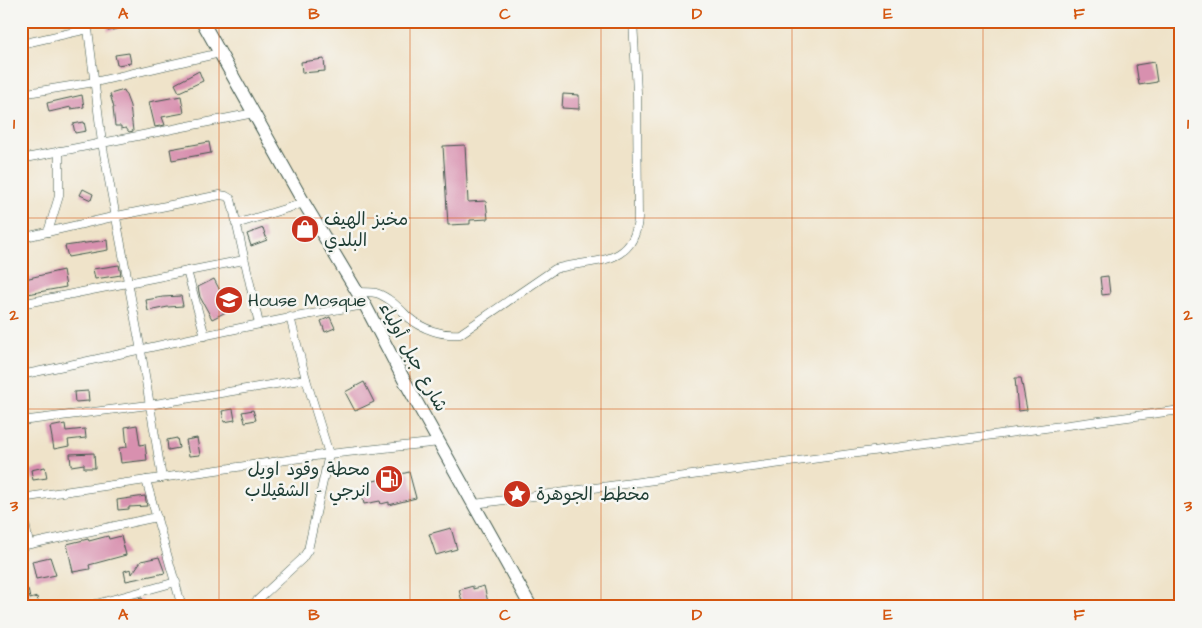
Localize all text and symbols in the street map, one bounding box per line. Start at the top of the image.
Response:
text: A [118,3,129,25]
text: B [308,3,320,25]
text: C [499,3,511,25]
text: D [692,3,703,25]
text: E [883,3,893,25]
text: F [1073,3,1085,25]
text: 1 [13,113,16,135]
text: 1 [1187,113,1190,135]
place label: مخبز الهيف البلدي [324,207,408,253]
shop icon: مخبز الهيف البلدي [290,214,320,244]
school or university icon: House Mosque [214,285,244,315]
place label: House Mosque [248,288,367,313]
street label: شارع جبل أولياء [373,298,453,416]
text: 2 [8,304,19,326]
text: 2 [1182,304,1193,326]
place label: محطة وقود اويل انرجي - الشقيلاب [245,457,370,506]
fuel station icon: محطة وقود اويل انرجي - الشقيلاب [374,464,404,494]
place icon: مخطط الجوهرة [502,479,532,509]
place label: مخطط الجوهرة [536,482,650,507]
text: 3 [9,495,19,517]
text: 3 [1183,495,1193,517]
text: A [118,604,129,626]
text: B [308,604,320,626]
text: C [499,604,511,626]
text: D [692,604,703,626]
text: E [883,604,893,626]
text: F [1073,604,1085,626]

